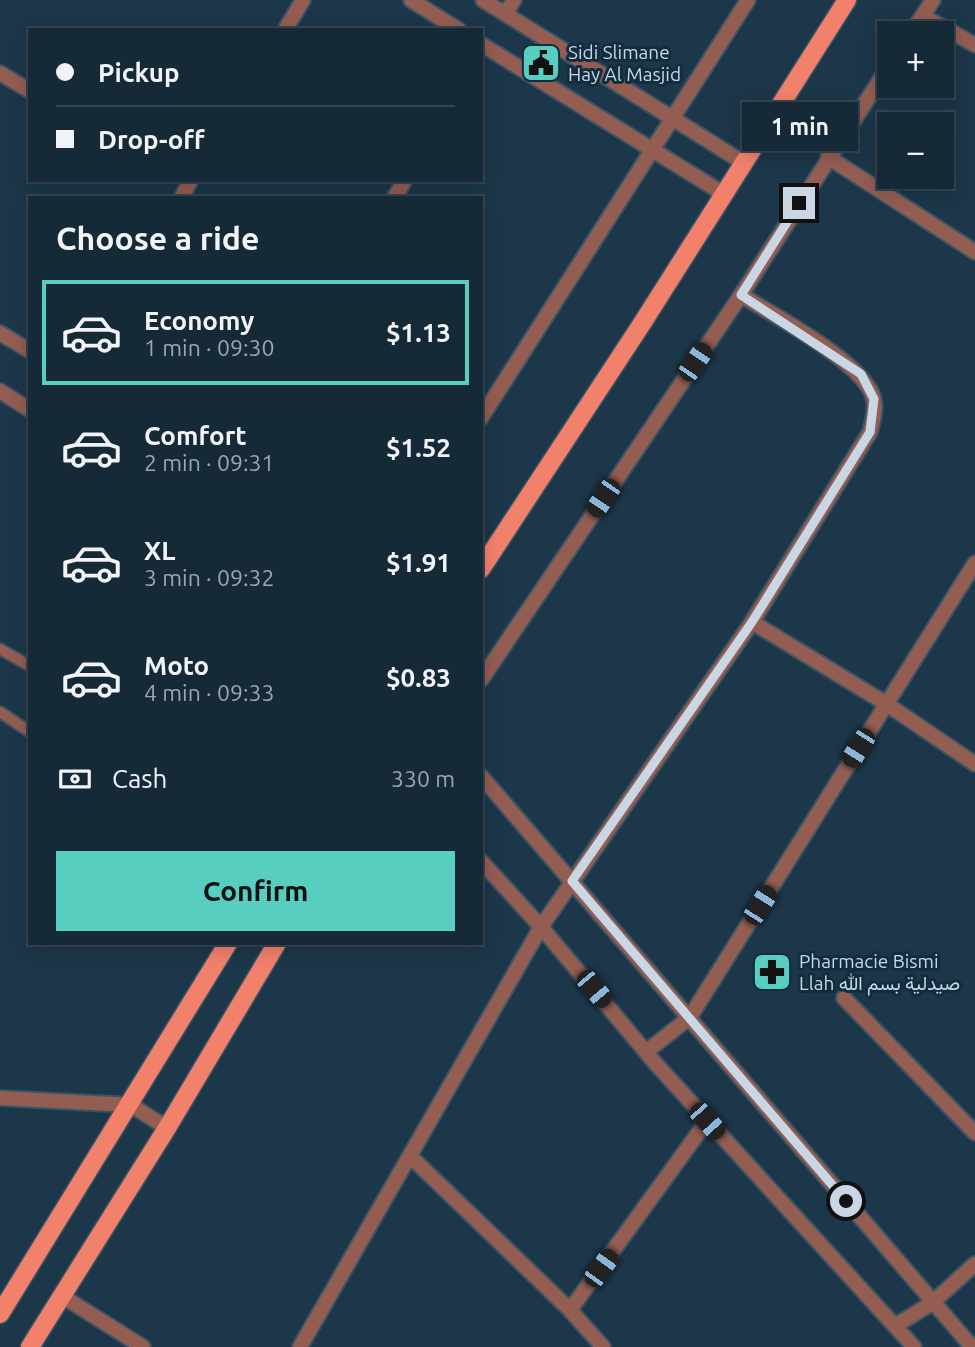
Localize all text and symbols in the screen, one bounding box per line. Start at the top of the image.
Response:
map controls [877,21,954,189]
button: + [877,21,954,98]
place label: Sidi Slimane Hay Al Masjid [568,41,681,85]
public building icon: Sidi Slimane Hay Al Masjid [520,42,562,84]
text: Pickup [98,58,180,87]
callout: 1 min [741,102,857,150]
button: − [877,112,954,189]
text: 1 min [771,114,829,139]
text: Drop-off [98,125,205,154]
route end [783,187,815,219]
text: Choose a ride [56,220,259,256]
icon: car [60,301,123,364]
text: Economy [144,306,254,335]
text: $1.13 [386,318,451,347]
text: 1 min · 09:30 [144,335,275,360]
car [675,339,716,385]
icon: car [60,416,123,479]
text: Comfort [144,421,247,450]
text: $1.52 [386,433,451,462]
text: 2 min · 09:31 [144,450,275,475]
car [583,475,624,521]
icon: car [60,531,123,594]
text: XL [144,536,175,565]
text: $1.91 [386,548,451,577]
text: 3 min · 09:32 [144,565,275,590]
icon: car [60,646,123,709]
text: Moto [144,651,209,680]
text: $0.83 [386,663,451,692]
text: 4 min · 09:33 [144,680,275,705]
car [838,725,879,771]
icon: cash [56,760,94,798]
text: Cash [112,764,167,793]
text: 330 m [391,766,455,791]
button: Confirm [56,851,455,931]
car [740,882,781,928]
place label: Pharmacie Bismi Llah صيدلية بسم الله [799,950,960,996]
pharmacy icon: Pharmacie Bismi Llah صيدلية بسم الله [751,951,793,993]
car [573,966,616,1012]
car [686,1098,729,1144]
route start [830,1185,862,1217]
car [581,1245,622,1291]

